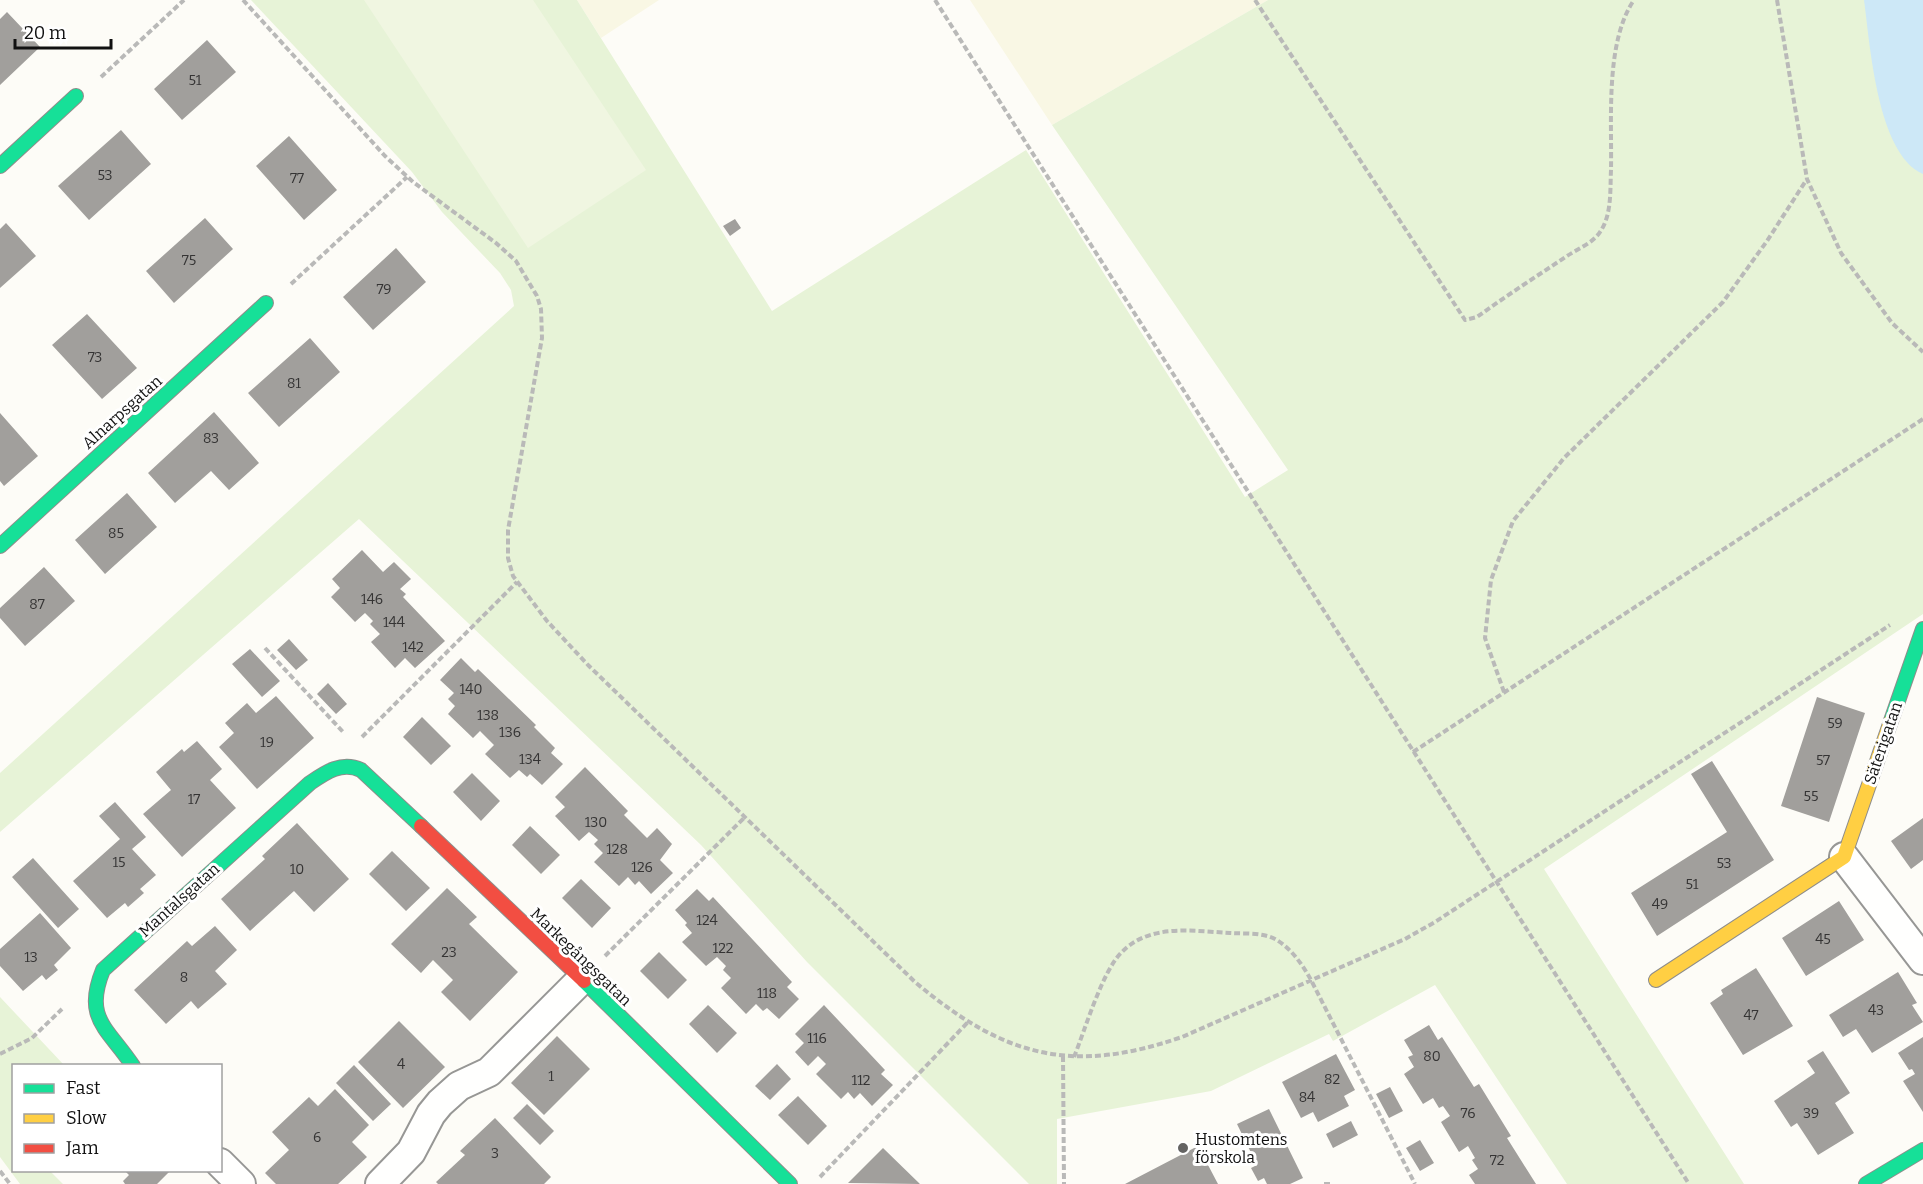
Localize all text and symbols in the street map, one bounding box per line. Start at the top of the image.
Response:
scale bar [15,12,111,50]
text: 20 m [24,22,66,44]
house number: 51 [189,72,202,89]
house number: 53 [97,167,113,184]
house number: 77 [290,170,304,187]
house number: 75 [182,252,196,269]
house number: 79 [377,281,392,298]
house number: 73 [88,349,102,366]
street label: Alnarpsgatan [78,371,166,453]
house number: 81 [287,375,301,392]
house number: 83 [203,430,219,447]
house number: 85 [108,525,124,542]
house number: 146 [361,591,383,608]
house number: 87 [29,596,45,613]
house number: 144 [383,614,405,631]
house number: 142 [402,639,424,656]
house number: 140 [460,681,482,698]
street label: Säterigatan [1860,699,1906,787]
house number: 138 [477,707,499,724]
house number: 59 [1827,715,1843,732]
house number: 136 [499,724,521,741]
house number: 19 [260,734,274,751]
house number: 134 [519,751,541,768]
house number: 57 [1816,752,1830,769]
house number: 55 [1804,788,1818,805]
house number: 17 [188,791,200,808]
house number: 130 [585,814,607,831]
house number: 128 [606,841,628,858]
house number: 15 [112,854,126,871]
house number: 53 [1716,855,1732,872]
street label: Mantalsgatan [135,859,223,941]
house number: 126 [631,859,653,876]
house number: 10 [290,861,304,878]
house number: 51 [1686,876,1699,893]
house number: 49 [1652,896,1668,913]
street label: Markegångsgatan [527,904,635,1010]
house number: 124 [696,912,718,929]
house number: 45 [1815,931,1831,948]
house number: 122 [713,940,733,957]
house number: 23 [441,944,457,961]
house number: 13 [24,949,38,966]
house number: 8 [180,969,188,986]
house number: 118 [757,985,777,1002]
house number: 43 [1868,1002,1884,1019]
house number: 47 [1743,1007,1759,1024]
house number: 116 [807,1030,827,1047]
house number: 80 [1423,1048,1441,1065]
house number: 4 [397,1056,405,1073]
legend [12,1064,222,1172]
house number: 1 [548,1068,554,1085]
house number: 82 [1324,1071,1340,1088]
house number: 112 [852,1072,870,1089]
text: Fast [66,1077,101,1099]
house number: 84 [1299,1089,1315,1106]
house number: 76 [1460,1105,1476,1122]
house number: 39 [1803,1105,1819,1122]
text: Slow [66,1107,107,1129]
house number: 6 [313,1129,321,1146]
place label: Hustomtens förskola [1195,1130,1287,1167]
text: Jam [65,1137,99,1159]
marker: Hustomtens förskola [1176,1141,1190,1155]
house number: 3 [491,1145,499,1162]
house number: 72 [1490,1152,1504,1169]

